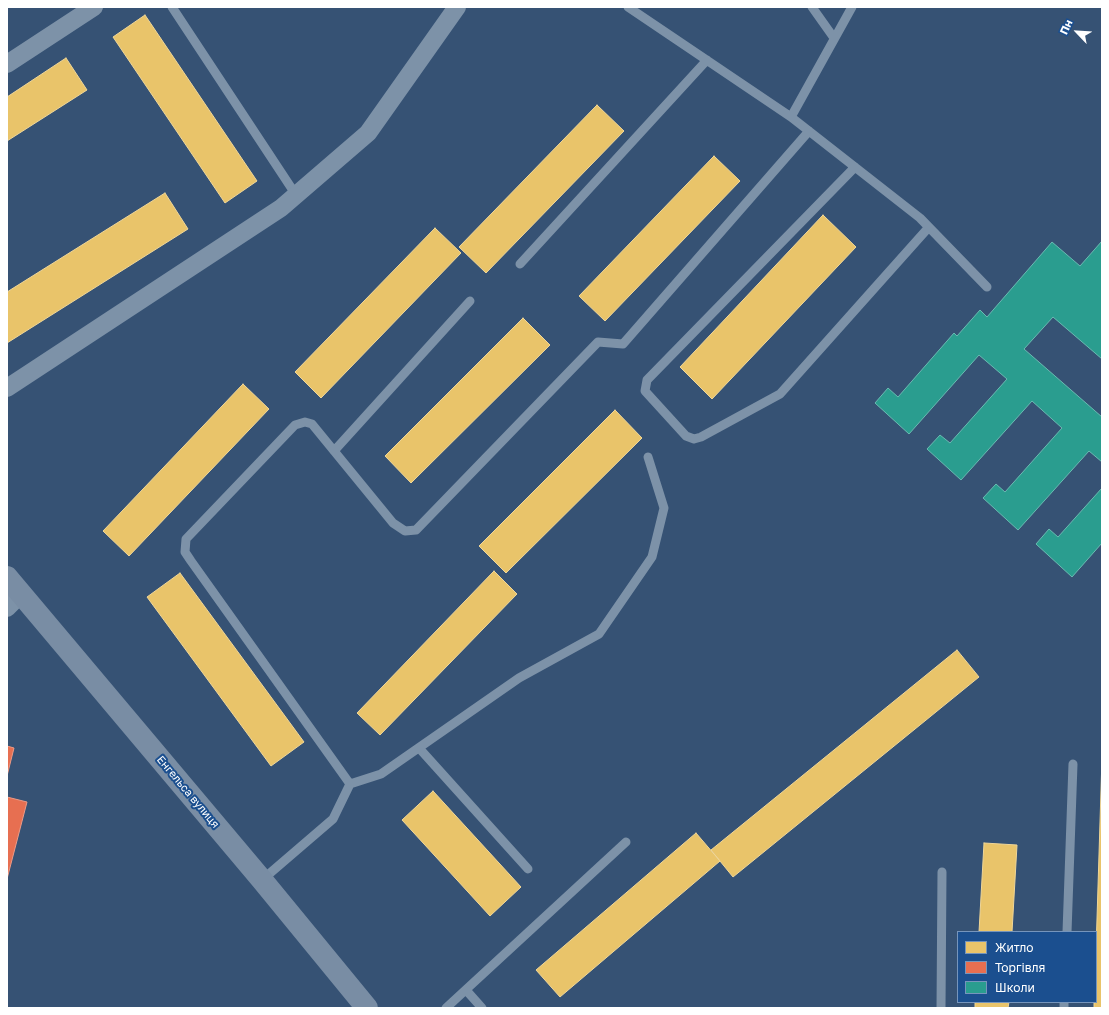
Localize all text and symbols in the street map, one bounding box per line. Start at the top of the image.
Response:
north arrow [1057,12,1097,52]
text: Пн [1057,17,1075,36]
street label: Енгельса вулиця [154,753,222,831]
legend [957,931,1097,1003]
text: Житло [995,940,1033,955]
text: Торгівля [995,960,1045,975]
text: Школи [995,980,1035,995]

